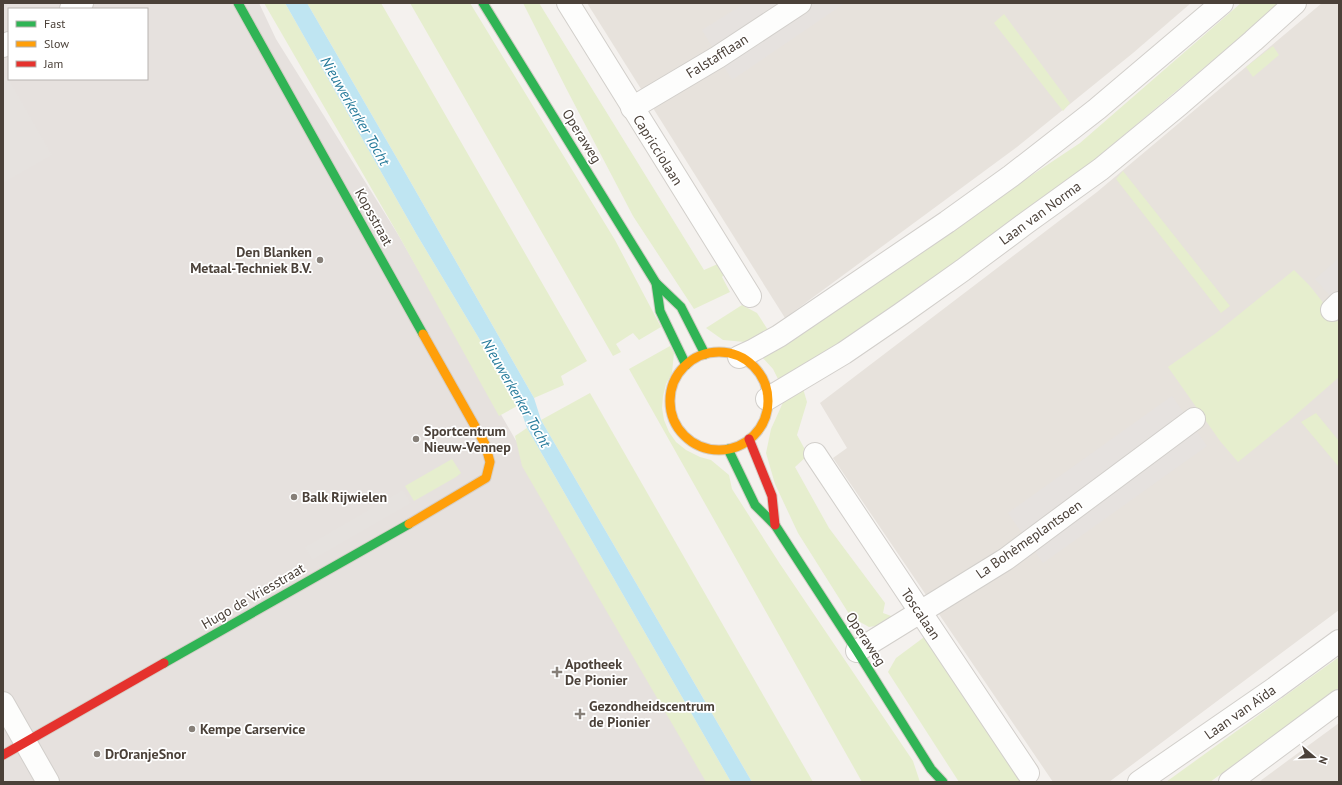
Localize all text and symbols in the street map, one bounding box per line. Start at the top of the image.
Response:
legend [8,8,148,80]
text: Fast [44,16,65,31]
street label: Falstafflaan [683,30,751,82]
text: Slow [44,36,69,51]
water label: Nieuwerkerker Tocht [316,53,395,170]
text: Jam [43,56,63,71]
street label: Operaweg [558,106,606,166]
street label: Capricciolaan [629,111,687,189]
street label: Laan van Norma [995,177,1085,249]
street label: Kopsstraat [351,185,397,249]
place label: Den Blanken Metaal-Techniek B.V. [190,243,312,277]
marker: Den Blanken Metaal-Techniek B.V. [315,255,325,265]
water label: Nieuwerkerker Tocht [477,335,556,452]
place label: Sportcentrum Nieuw-Vennep [424,422,511,456]
marker: Sportcentrum Nieuw-Vennep [411,434,421,444]
place label: Balk Rijwielen [302,488,387,506]
marker: Balk Rijwielen [289,492,299,502]
street label: La Bohèmeplantsoen [972,496,1086,582]
street label: Hugo de Vriesstraat [198,559,308,633]
street label: Toscalaan [897,585,945,643]
street label: Operaweg [842,609,890,669]
place label: Apotheek De Pionier [565,655,628,689]
marker: Apotheek De Pionier [552,667,562,677]
street label: Laan van Aïda [1201,681,1279,743]
place label: Gezondheidscentrum de Pionier [589,697,715,731]
marker: Gezondheidscentrum de Pionier [574,708,586,720]
place label: Kempe Carservice [200,720,305,738]
marker: Kempe Carservice [187,724,197,734]
north arrow [1294,737,1334,777]
place label: DrOranjeSnor [105,745,186,763]
marker: DrOranjeSnor [92,749,102,759]
text: N [1316,755,1331,766]

